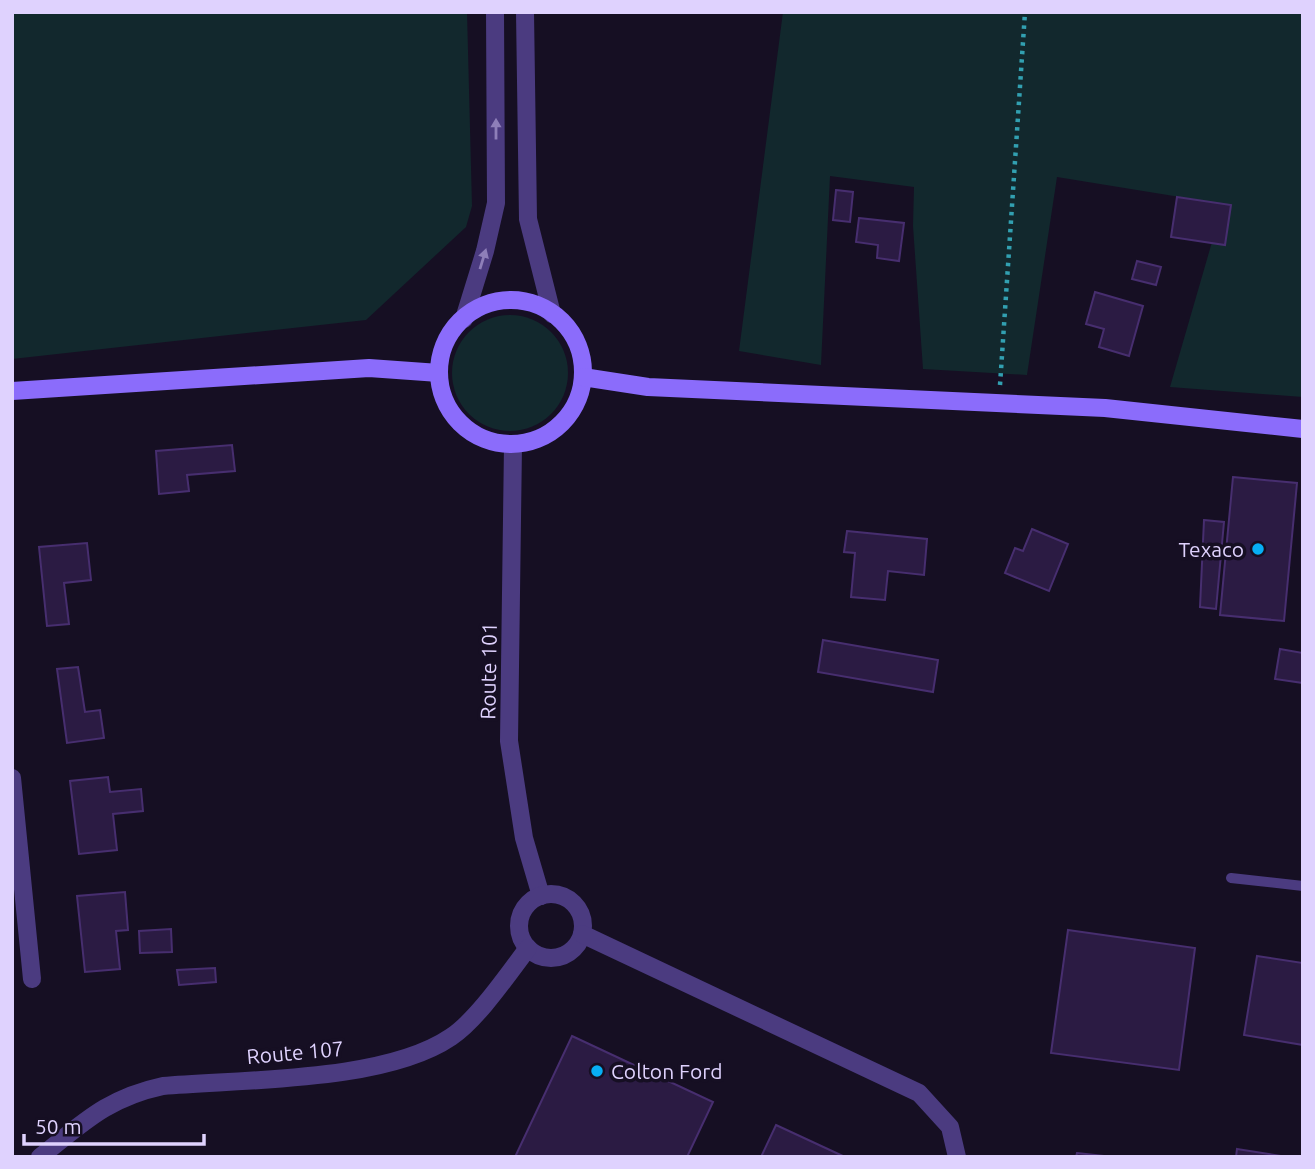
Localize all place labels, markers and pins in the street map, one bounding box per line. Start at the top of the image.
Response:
place label: Texaco [1178,537,1244,561]
marker: Texaco [1250,541,1266,557]
place label: Colton Ford [611,1059,722,1083]
marker: Colton Ford [589,1063,605,1079]

